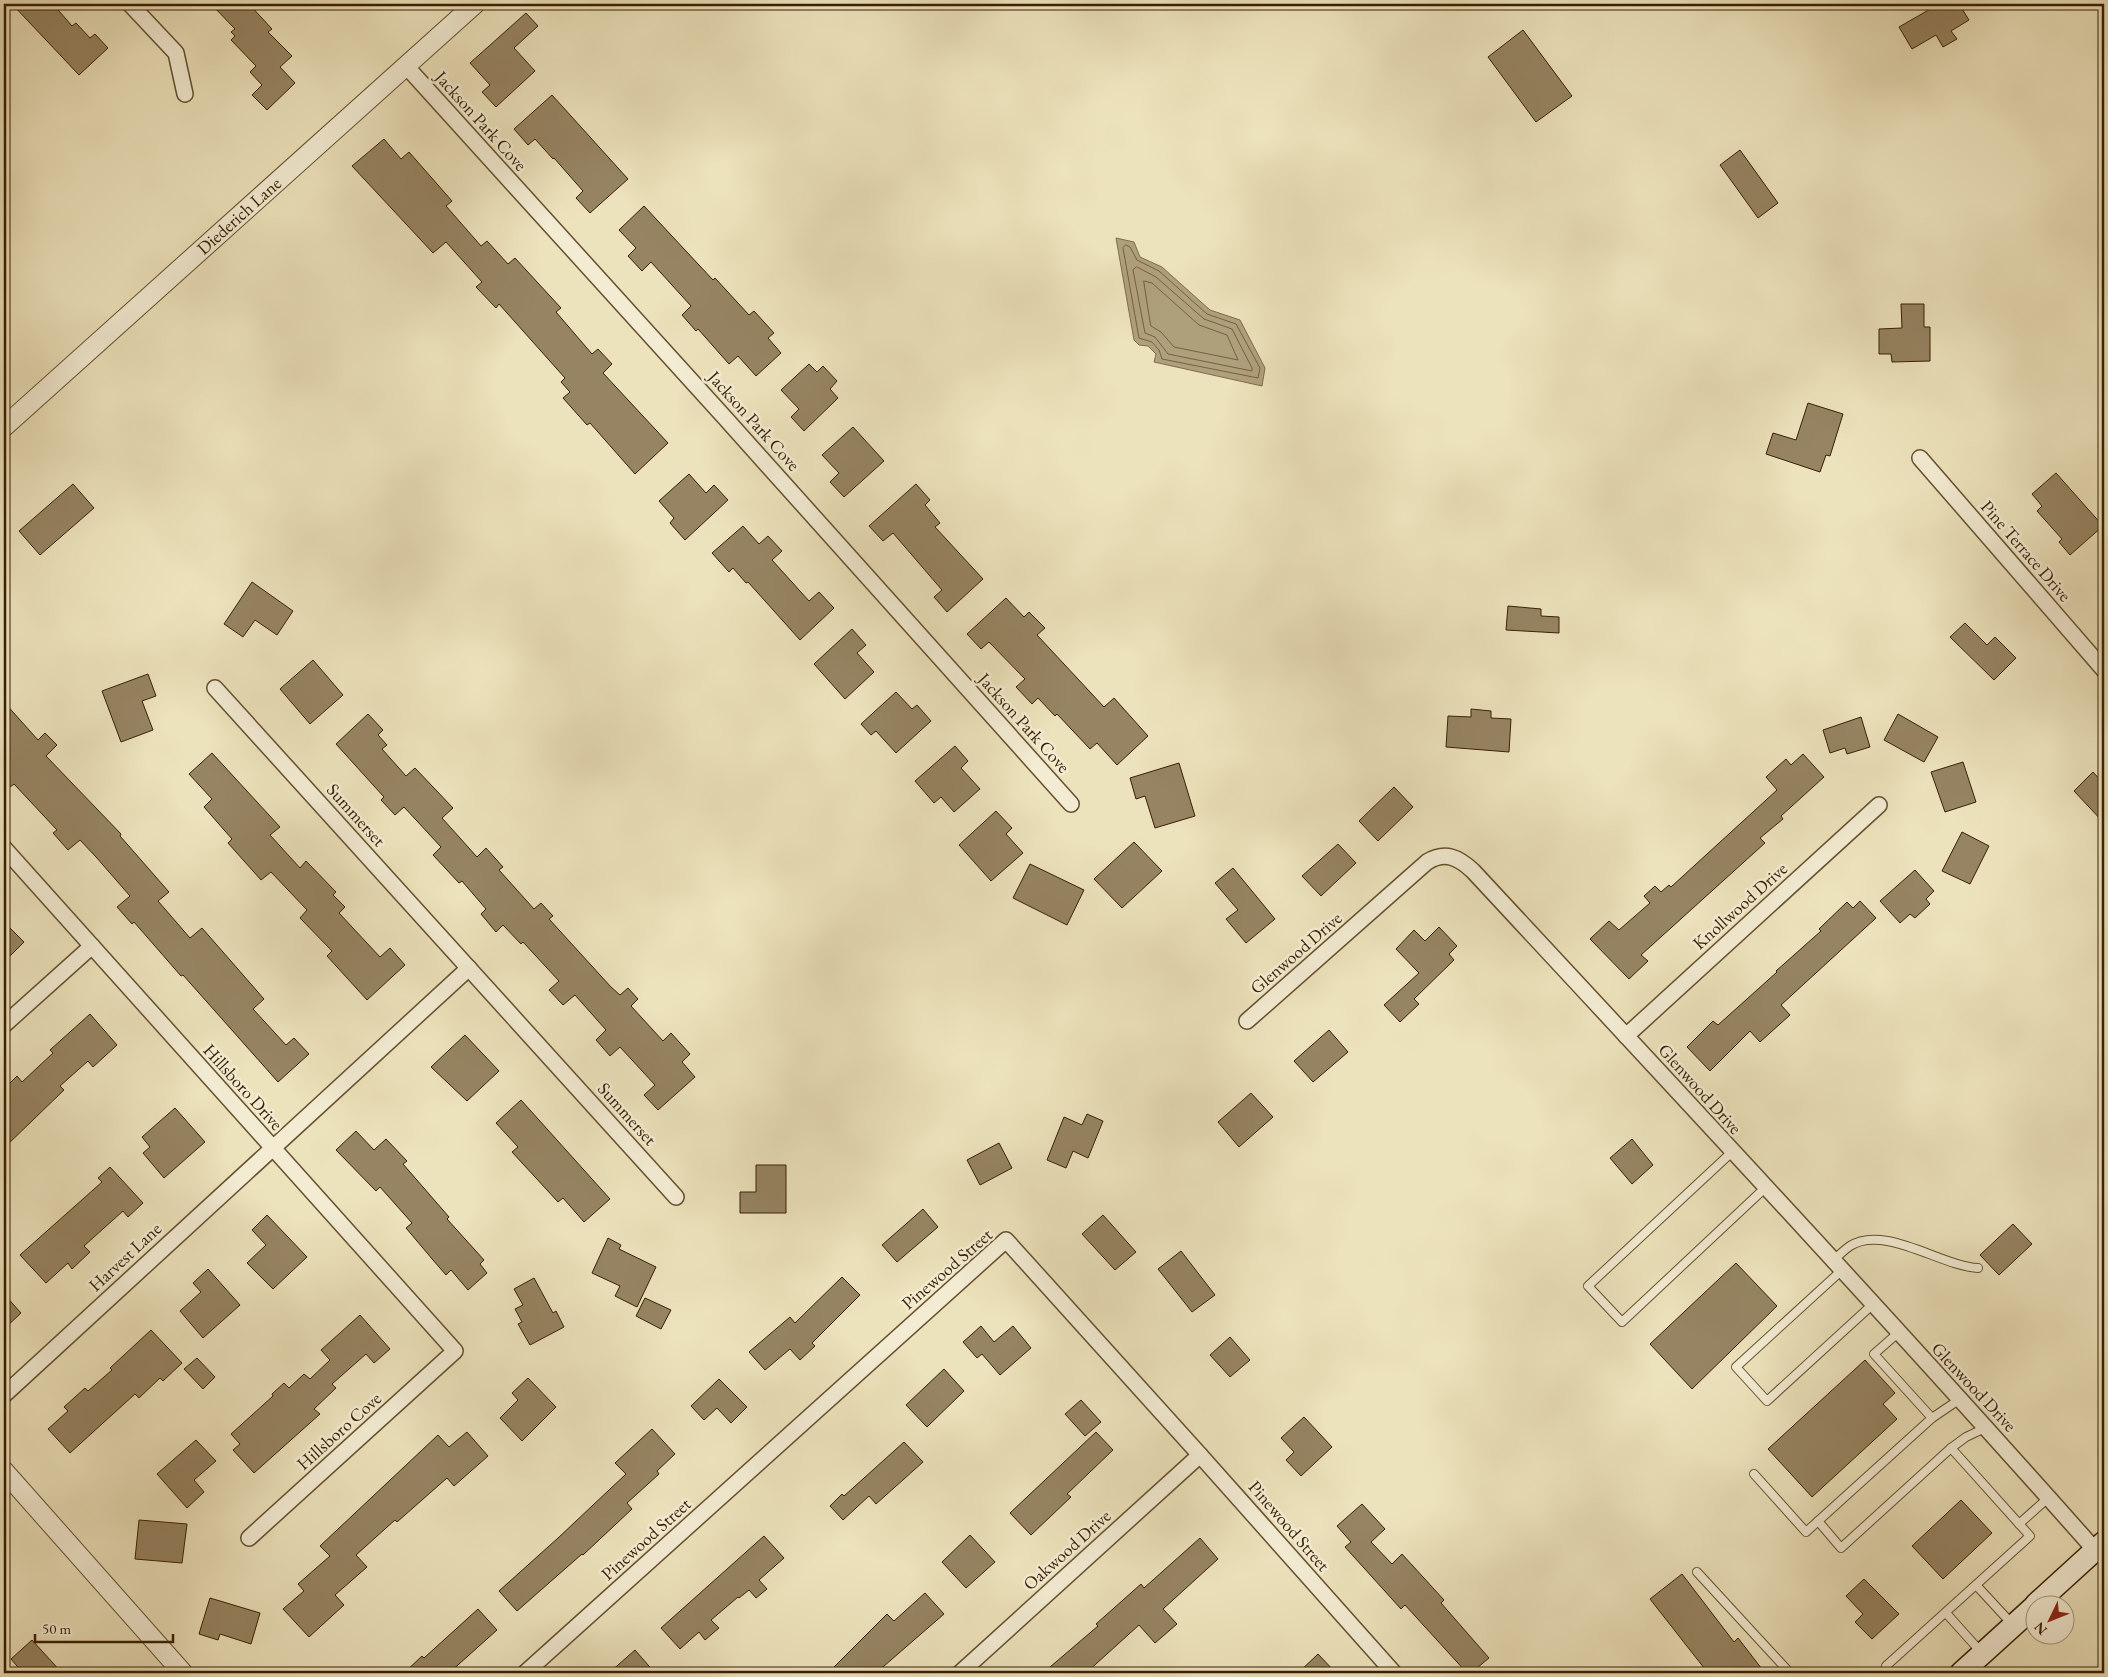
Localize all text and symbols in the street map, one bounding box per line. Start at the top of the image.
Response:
street label: Jackson Park Cove [429,64,532,176]
street label: Diederich Lane [192,172,286,259]
street label: Jackson Park Cove [702,364,805,476]
street label: Pine Terrace Drive [1976,495,2077,606]
street label: Jackson Park Cove [972,666,1075,778]
street label: Summerset [322,778,391,851]
street label: Knollwood Drive [1687,857,1792,954]
street label: Glenwood Drive [1245,906,1346,999]
street label: Glenwood Drive [1654,1038,1747,1139]
street label: Hillsboro Drive [198,1039,288,1135]
street label: Summerset [593,1077,662,1150]
street label: Harvest Lane [83,1217,166,1296]
street label: Pinewood Street [897,1223,997,1314]
street label: Glenwood Drive [1927,1337,2022,1436]
street label: Hillsboro Cove [292,1387,386,1475]
street label: Pinewood Street [1244,1476,1335,1576]
street label: Pinewood Street [596,1492,696,1585]
street label: Oakwood Drive [1018,1504,1115,1595]
north arrow [2026,1594,2076,1644]
scale bar [35,1612,172,1644]
text: N [2030,1618,2051,1639]
text: 50 m [42,1619,71,1638]

